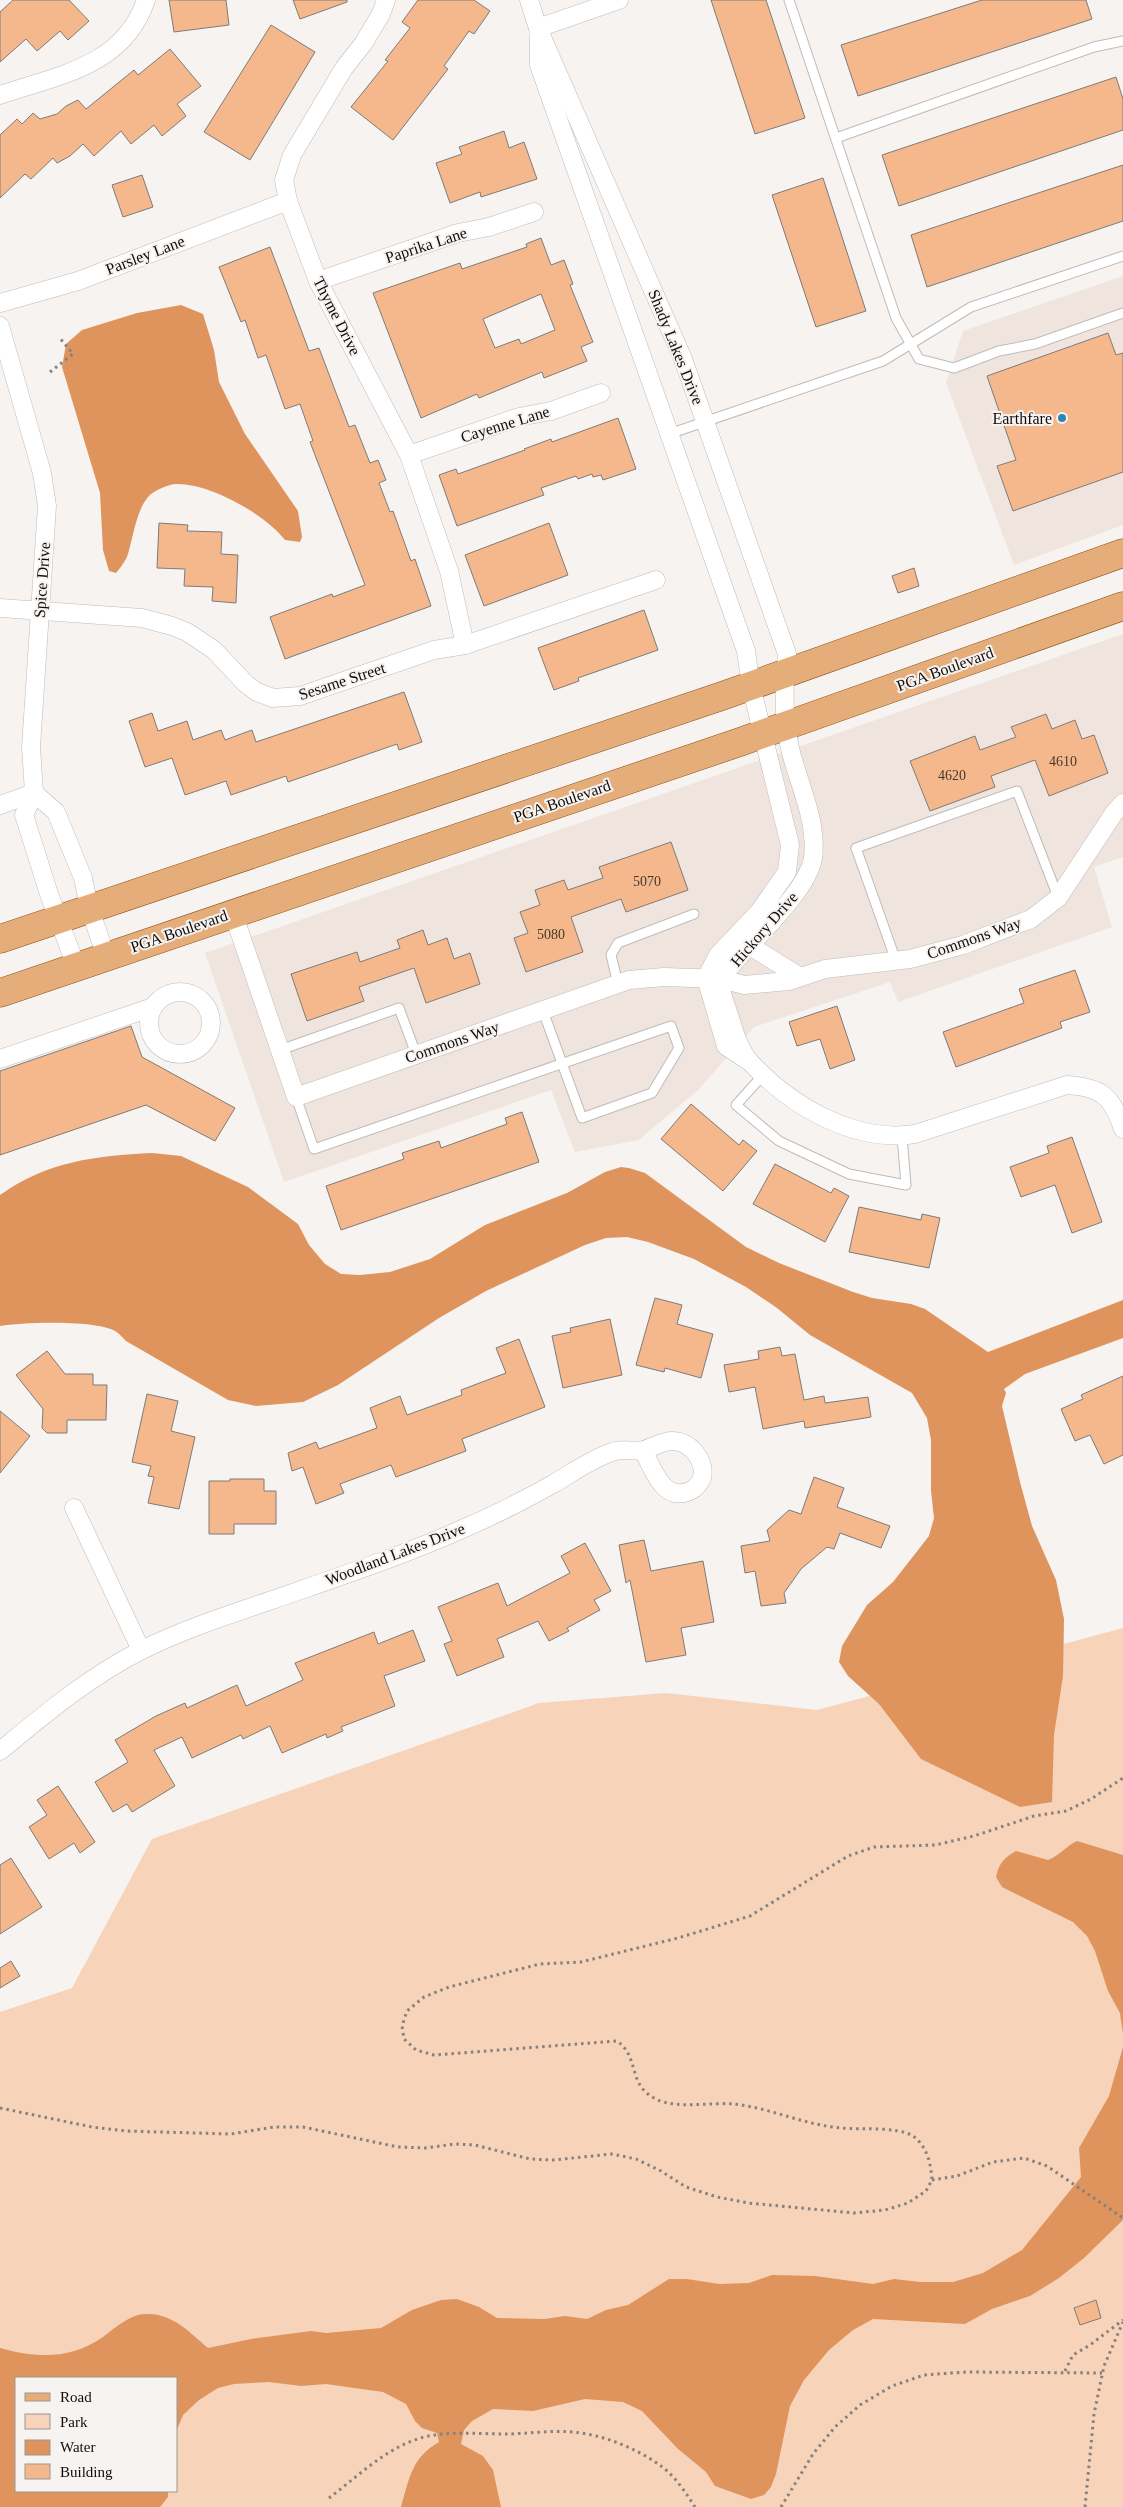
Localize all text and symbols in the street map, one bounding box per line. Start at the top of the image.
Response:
street label: Paprika Lane [383,224,469,267]
street label: Parsley Lane [103,232,187,279]
street label: Thyme Drive [309,274,364,359]
street label: Shady Lakes Drive [644,287,707,407]
street label: Cayenne Lane [459,402,552,447]
place label: Earthfare [992,410,1052,427]
marker: Earthfare [1056,412,1068,424]
street label: Spice Drive [31,542,54,619]
street label: PGA Boulevard [894,644,996,694]
street label: Sesame Street [296,659,388,703]
house number: 4610 [1049,754,1077,769]
house number: 4620 [938,768,966,783]
street label: PGA Boulevard [511,776,613,826]
house number: 5070 [633,874,661,889]
street label: Hickory Drive [727,888,802,970]
street label: PGA Boulevard [128,906,230,956]
street label: Commons Way [925,914,1024,963]
house number: 5080 [537,927,565,942]
street label: Commons Way [403,1018,502,1067]
street label: Woodland Lakes Drive [323,1520,467,1588]
legend [15,2377,178,2492]
text: Road [60,2389,92,2405]
text: Park [60,2414,88,2430]
text: Water [60,2439,95,2455]
text: Building [60,2464,113,2480]

